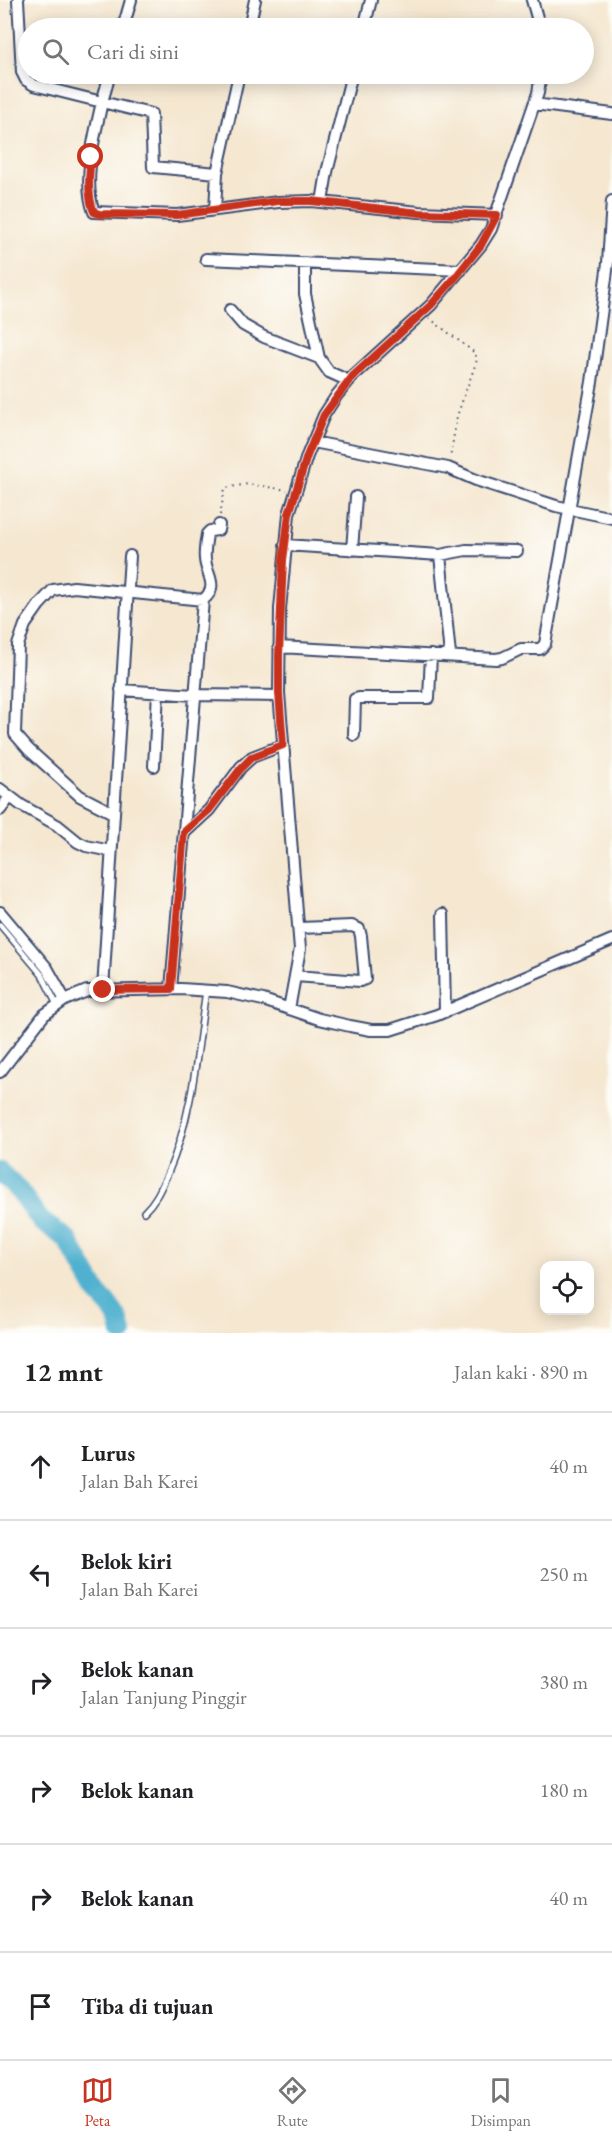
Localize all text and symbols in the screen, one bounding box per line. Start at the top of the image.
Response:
search box [18,18,594,84]
icon: search [39,35,72,68]
text: Cari di sini [87,37,179,66]
route start [77,143,103,169]
route end [89,976,115,1002]
map controls [540,1261,594,1315]
button: locate [540,1261,594,1315]
text: 12 mnt [24,1355,103,1389]
text: Jalan kaki · 890 m [454,1359,588,1385]
text: Lurus [81,1439,135,1468]
icon: ahead [24,1450,57,1483]
text: 40 m [549,1453,588,1479]
text: Jalan Bah Karei [81,1468,198,1494]
text: Belok kiri [81,1547,172,1576]
icon: left [24,1558,57,1591]
text: 250 m [540,1561,588,1587]
text: Jalan Bah Karei [81,1576,198,1602]
text: Belok kanan [81,1655,194,1684]
icon: right [24,1666,57,1699]
text: 380 m [540,1669,588,1695]
text: Jalan Tanjung Pinggir [81,1684,247,1710]
icon: right [24,1774,57,1807]
text: Belok kanan [81,1776,194,1805]
text: 180 m [540,1777,588,1803]
icon: right [24,1882,57,1915]
text: Belok kanan [81,1884,194,1913]
text: 40 m [549,1885,588,1911]
icon: arrive [24,1990,57,2023]
text: Tiba di tujuan [81,1992,213,2021]
tab: Peta [81,2074,114,2131]
tab: Rute [276,2074,309,2131]
tab: Disimpan [471,2074,531,2131]

